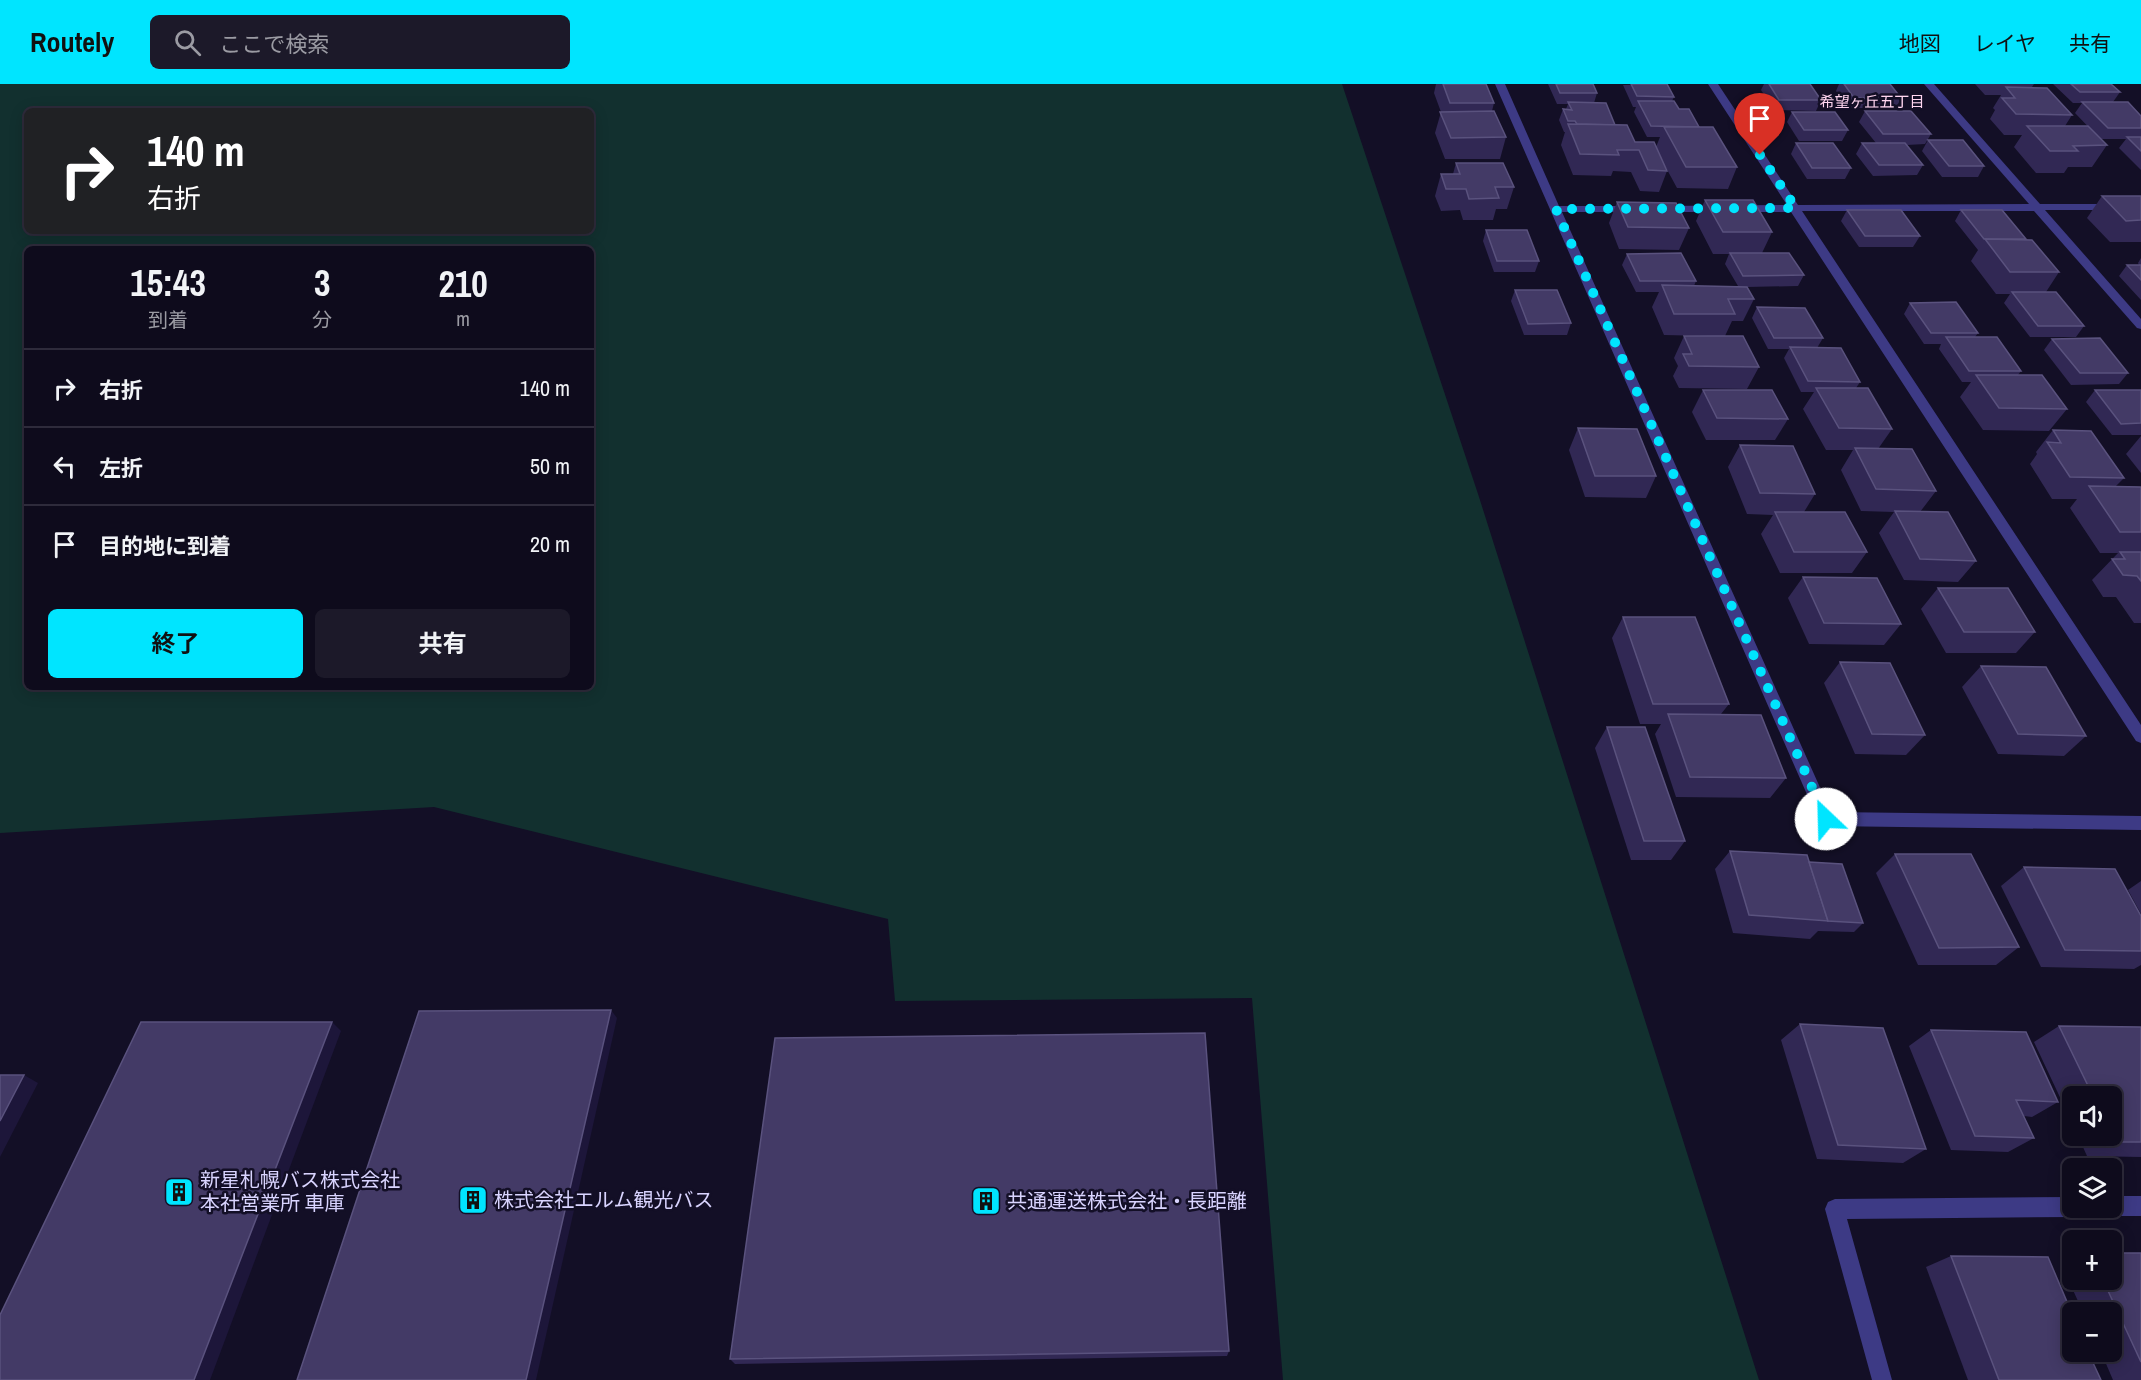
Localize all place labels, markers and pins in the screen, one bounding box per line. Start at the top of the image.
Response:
pin [1734,93,1785,155]
place label: 新星札幌バス株式会社 本社営業所 車庫 [200,1166,400,1216]
building icon: 新星札幌バス株式会社 本社営業所 車庫 [163,1176,195,1208]
building icon: 株式会社エルム観光バス [457,1184,489,1216]
building icon: 共通運送株式会社・長距離 [970,1185,1002,1217]
place label: 株式会社エルム観光バス [494,1186,714,1213]
place label: 共通運送株式会社・長距離 [1007,1187,1247,1214]

